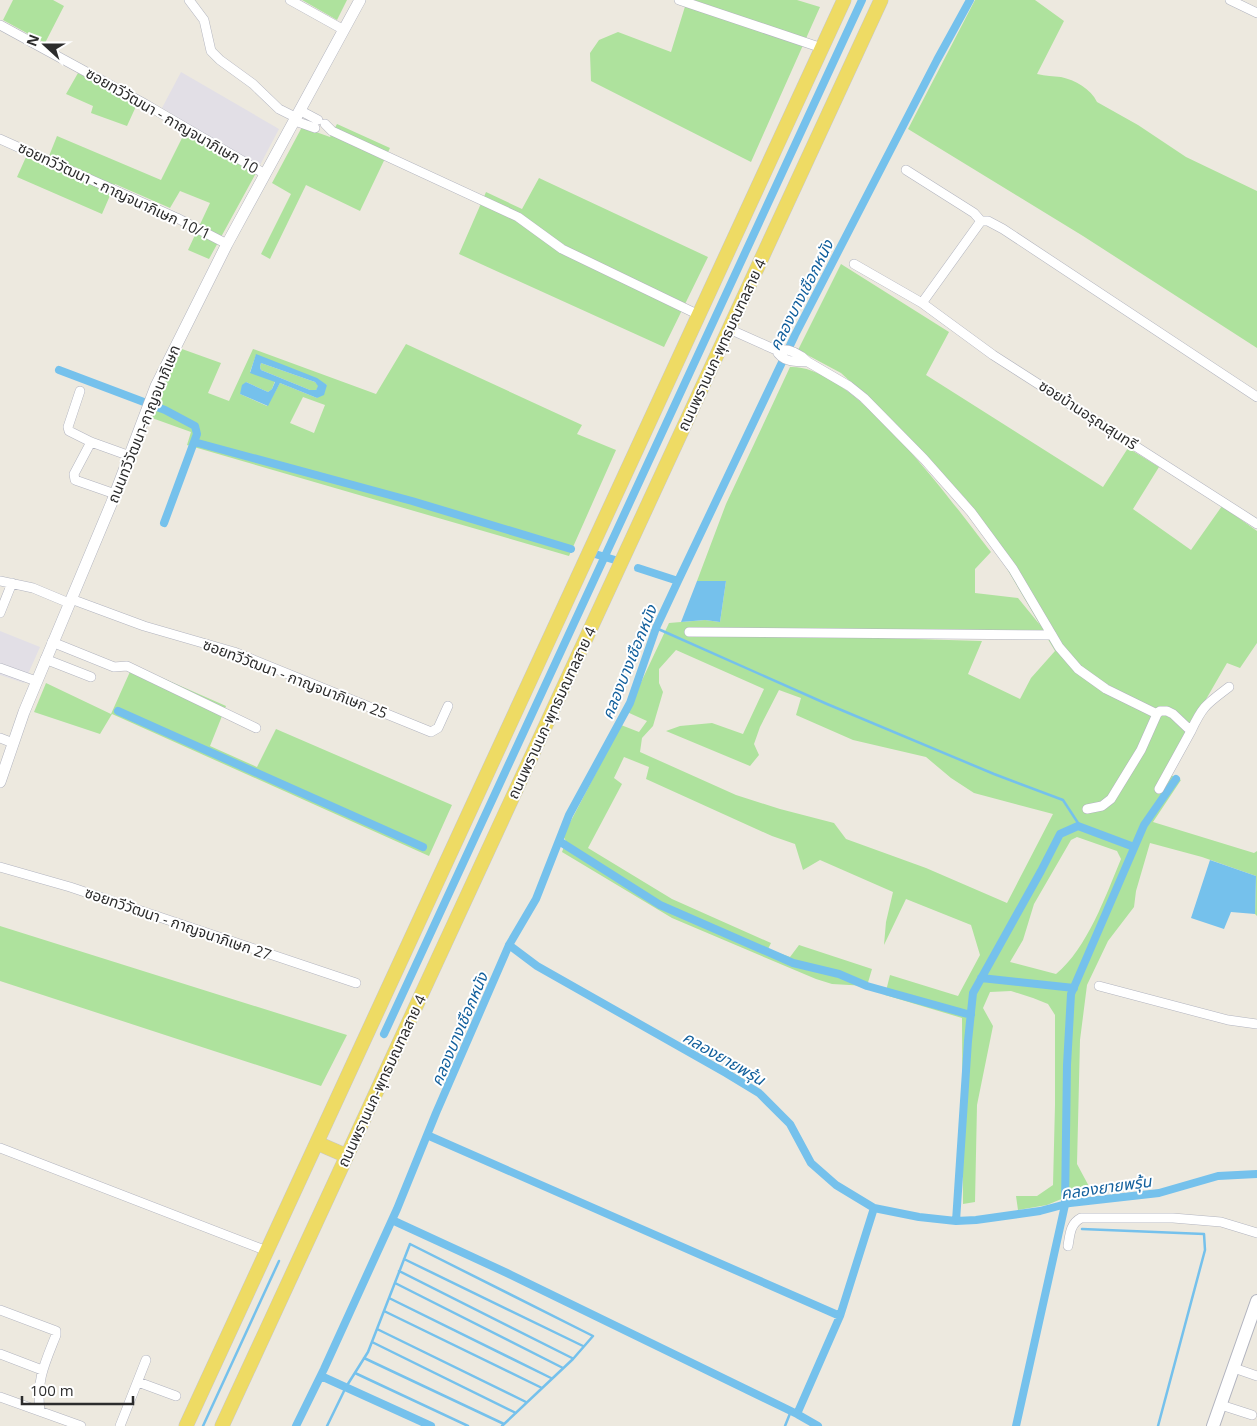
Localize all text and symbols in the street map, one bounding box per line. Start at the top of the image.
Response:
north arrow [20,20,70,70]
text: N [21,31,43,49]
street label: ซอยทวีวัฒนา - กาญจนาภิเษก 10 [83,62,262,178]
street label: ซอยทวีวัฒนา - กาญจนาภิเษก 10/1 [15,137,214,244]
water label: คลองบางเชือกหนัง [764,235,839,354]
street label: ถนนพรานนก-พุทธมณฑลสาย 4 [672,255,770,434]
street label: ถนนทวีวัฒนา-กาญจนาภิเษก [102,342,184,506]
street label: ซอยบ้านอรุณสุนทรี [1035,375,1142,454]
water label: คลองบางเชือกหนัง [596,600,662,722]
street label: ถนนพรานนก-พุทธมณฑลสาย 4 [502,623,600,802]
street label: ซอยทวีวัฒนา - กาญจนาภิเษก 25 [200,634,391,723]
street label: ซอยทวีวัฒนา - กาญจนาภิเษก 27 [82,882,274,964]
water label: คลองบางเชือกหนัง [425,968,493,1089]
street label: ถนนพรานนก-พุทธมณฑลสาย 4 [332,991,430,1170]
water label: คลองยายพรุ้น [679,1026,770,1091]
water label: คลองยายพรุ้น [1059,1170,1154,1204]
scale bar [22,1374,134,1406]
text: 100 m [30,1380,74,1400]

